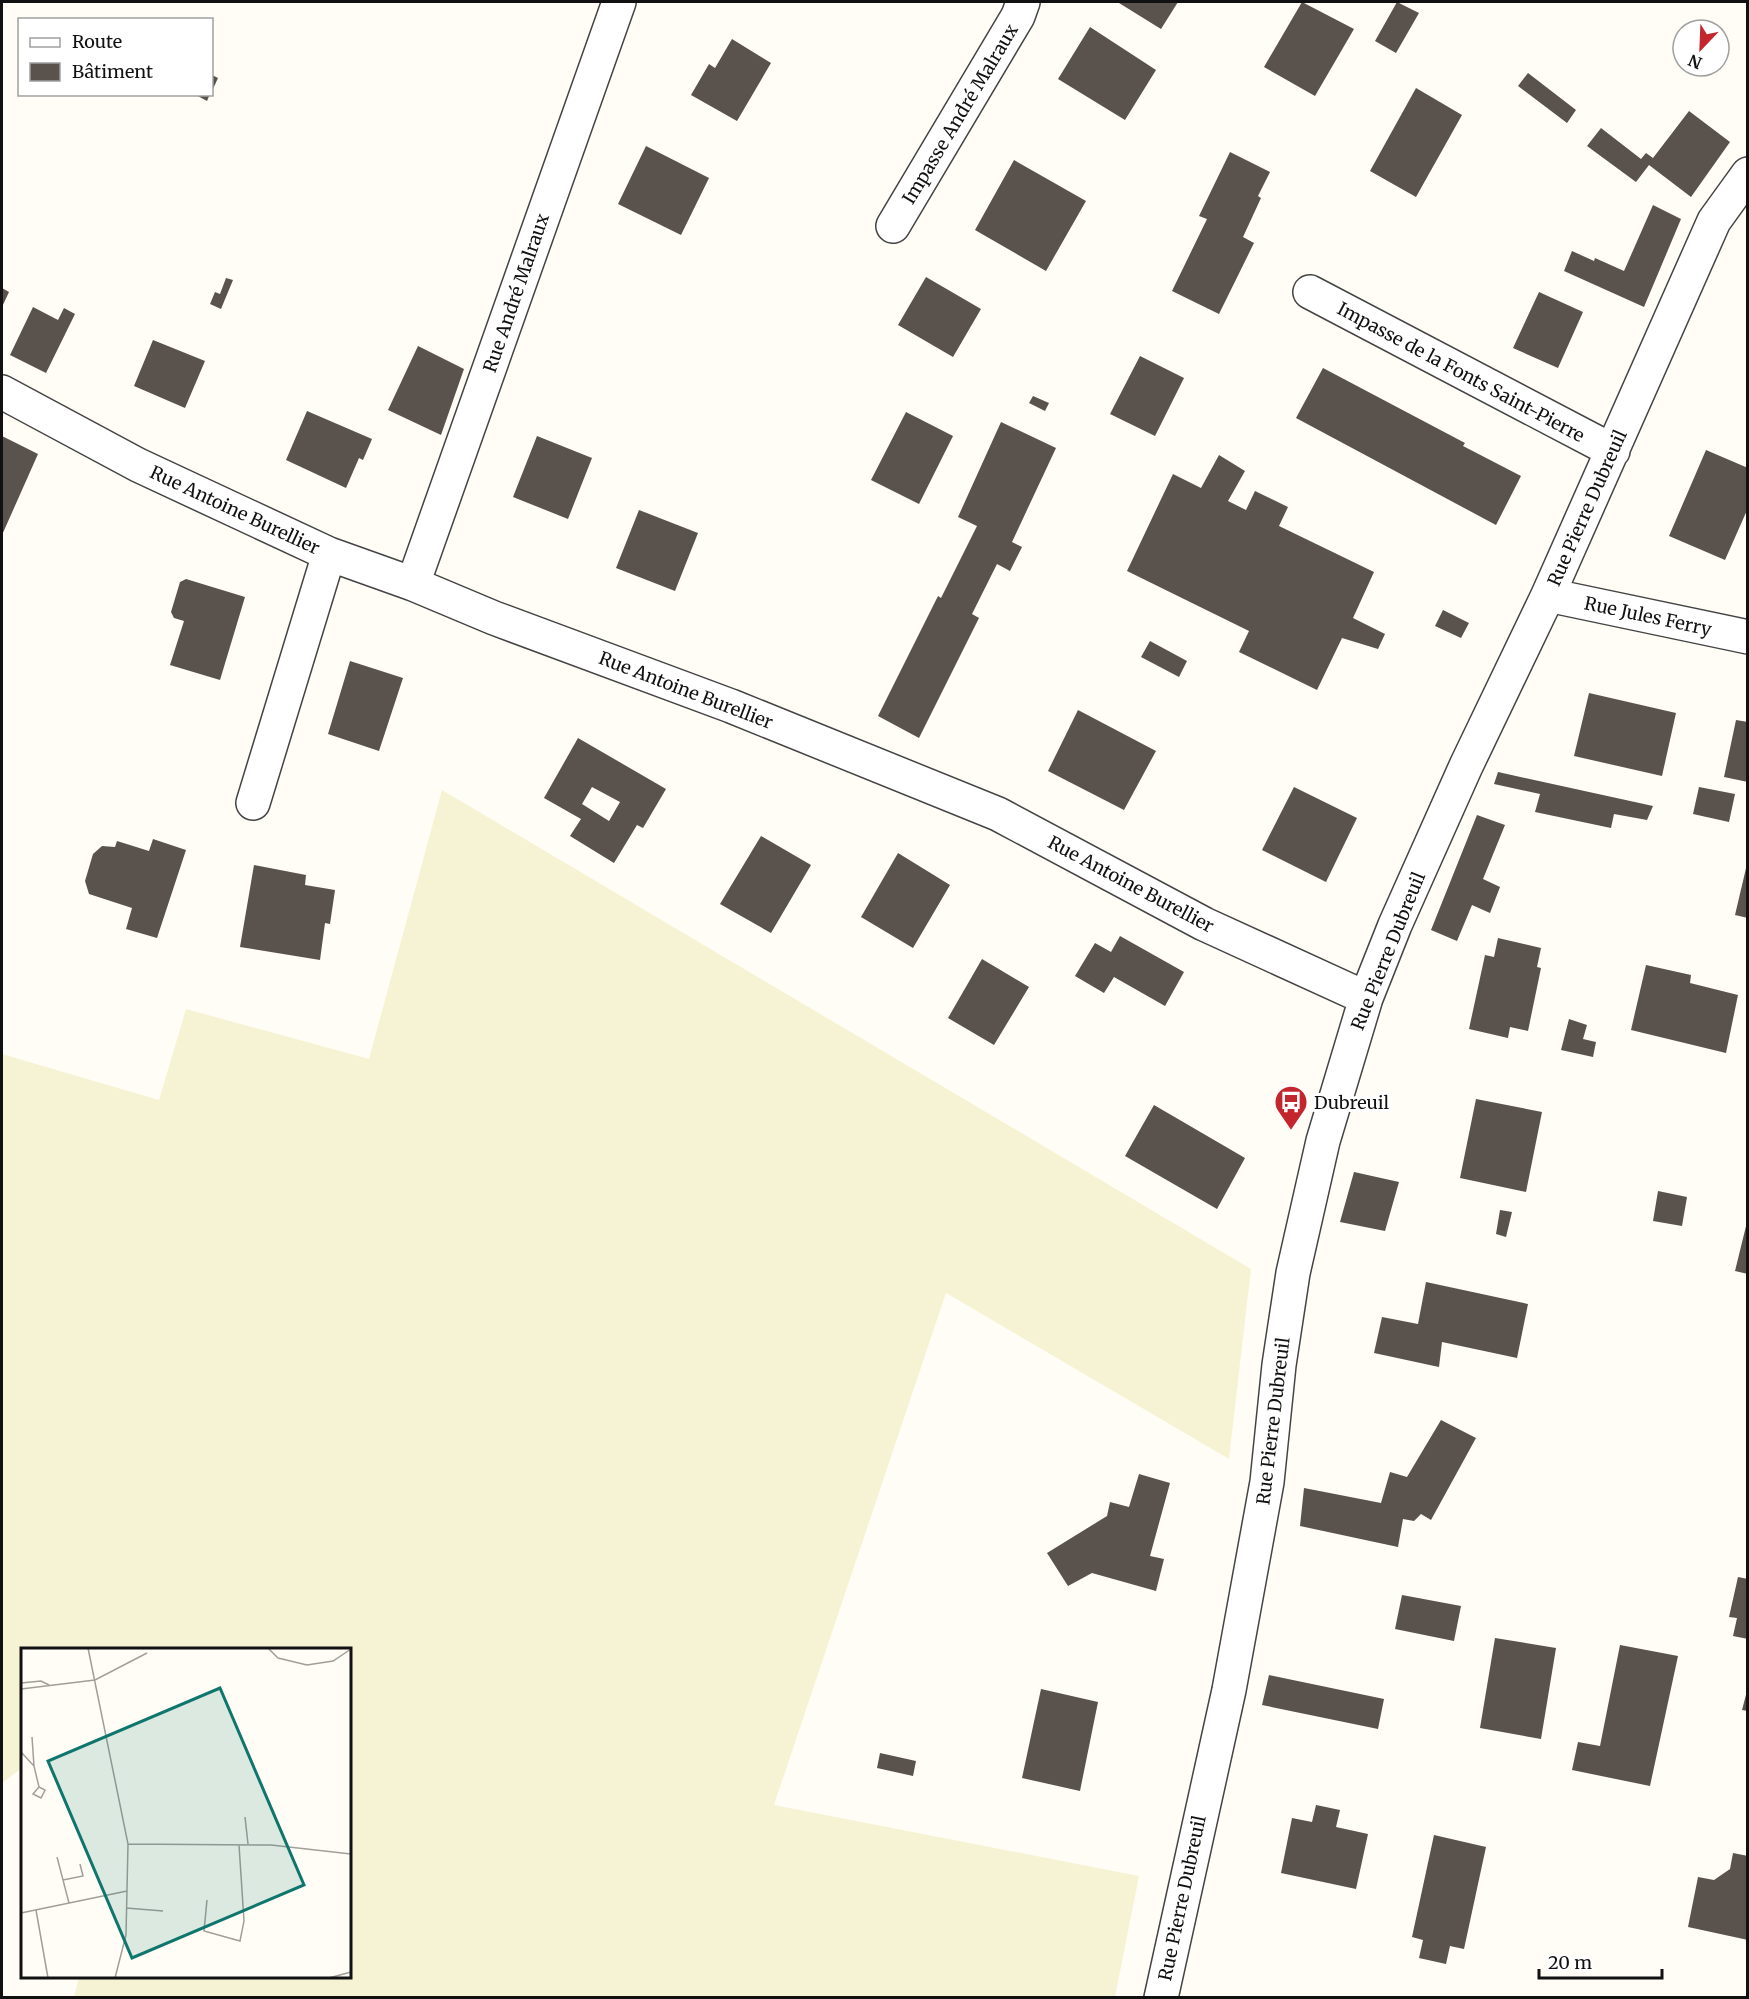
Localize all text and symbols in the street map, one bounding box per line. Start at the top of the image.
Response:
legend [18,18,213,96]
north arrow [1671,18,1731,78]
street label: Impasse André Malraux [897,20,1023,208]
text: Route [72,30,122,53]
text: N [1685,50,1705,73]
text: Bâtiment [72,60,153,83]
street label: Rue André Malraux [478,210,554,375]
street label: Impasse de la Fonts Saint-Pierre [1333,297,1589,447]
street label: Rue Pierre Dubreuil [1542,426,1632,590]
street label: Rue Antoine Burellier [146,461,324,559]
street label: Rue Jules Ferry [1582,591,1714,641]
street label: Rue Antoine Burellier [596,646,776,734]
street label: Rue Antoine Burellier [1044,831,1218,937]
street label: Rue Pierre Dubreuil [1346,868,1430,1033]
bus stop icon: Dubreuil [1273,1084,1309,1131]
place label: Dubreuil [1314,1091,1390,1114]
street label: Rue Pierre Dubreuil [1251,1336,1295,1506]
inset map [21,1648,351,1978]
street label: Rue Pierre Dubreuil [1153,1813,1211,1983]
scale bar [1539,1942,1662,1980]
text: 20 m [1548,1951,1592,1974]

